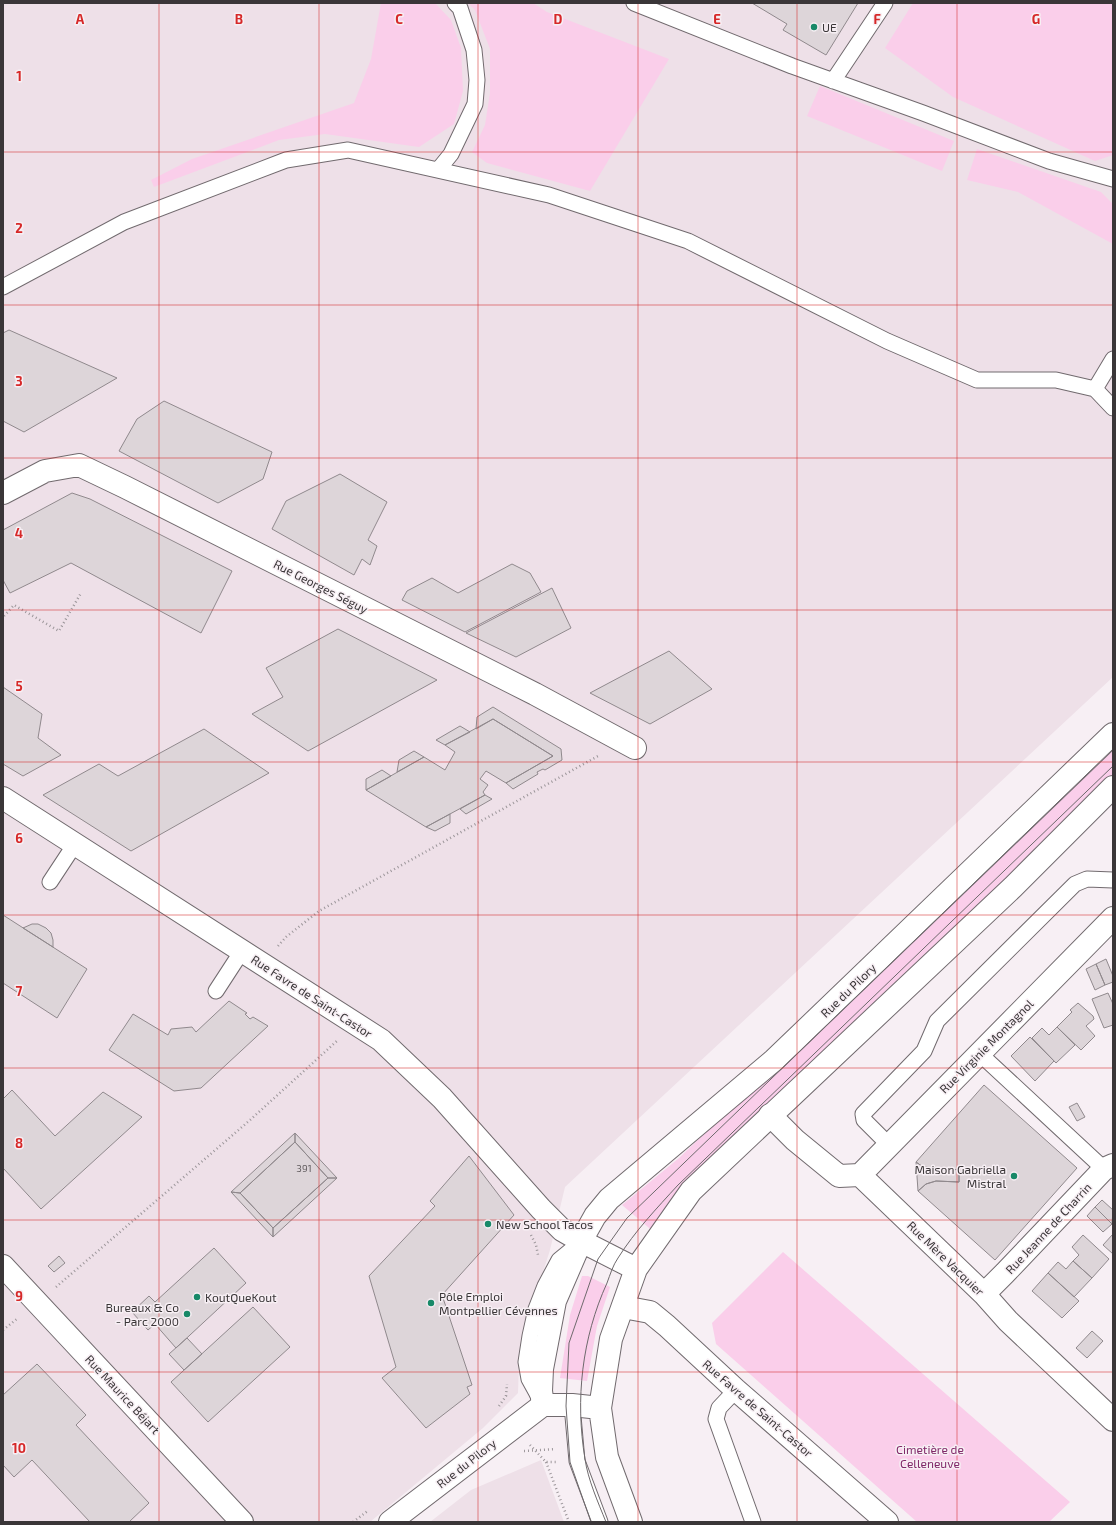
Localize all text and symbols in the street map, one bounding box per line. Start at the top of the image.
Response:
text: A [76,11,85,27]
text: B [235,11,243,27]
text: C [395,11,403,27]
text: D [554,11,563,27]
text: E [713,11,721,27]
text: F [873,11,881,27]
text: G [1032,11,1040,27]
place label: UE [822,20,837,34]
marker: UE [809,22,819,32]
text: 1 [16,68,22,84]
text: 2 [15,220,23,236]
text: 3 [15,373,23,389]
text: 4 [15,525,23,541]
street label: Rue Georges Séguy [272,556,371,616]
text: 5 [15,678,23,694]
text: 6 [15,830,23,846]
street label: Rue Favre de Saint-Castor [249,952,375,1040]
street label: Rue du Pilory [817,960,879,1020]
text: 7 [16,983,23,999]
street label: Rue Virginie Montagnol [936,996,1036,1096]
text: 8 [15,1135,23,1151]
house number: 391 [296,1162,312,1174]
place label: Maison Gabriella Mistral [914,1162,1006,1190]
marker: Maison Gabriella Mistral [1009,1171,1019,1181]
street label: Rue Jeanne de Charrin [1002,1180,1094,1276]
place label: New School Tacos [496,1217,593,1231]
street label: Rue Mère Vacquier [905,1218,987,1298]
marker: New School Tacos [483,1219,493,1229]
text: 9 [15,1288,23,1304]
place label: Pôle Emploi Montpellier Cévennes [439,1289,558,1317]
place label: KoutQueKout [205,1290,277,1305]
marker: KoutQueKout [192,1292,202,1302]
marker: Pôle Emploi Montpellier Cévennes [426,1298,436,1308]
place label: Bureaux & Co - Parc 2000 [106,1300,179,1328]
marker: Bureaux & Co - Parc 2000 [182,1309,192,1319]
street label: Rue Maurice Béjart [82,1352,163,1437]
street label: Rue Favre de Saint-Castor [700,1356,816,1460]
street label: Rue du Pilory [434,1435,499,1490]
text: 10 [12,1440,26,1456]
park label: Cimetière de Celleneuve [896,1442,964,1470]

